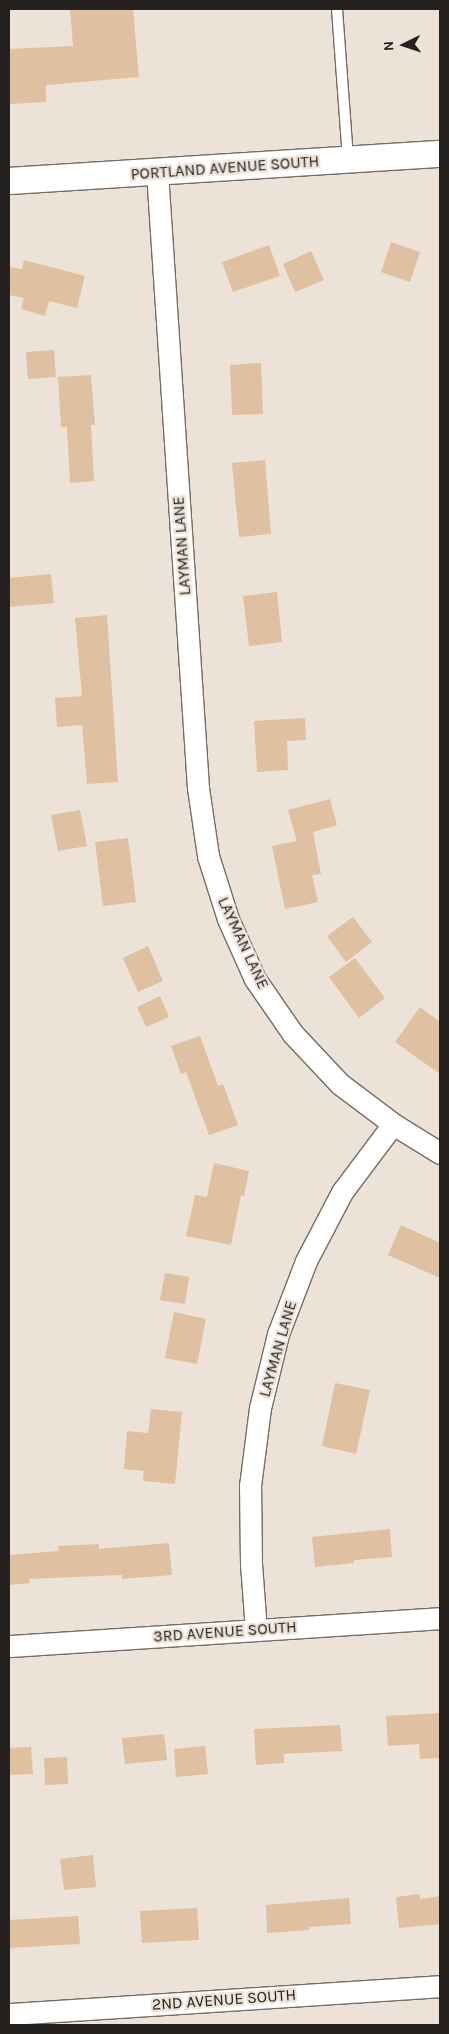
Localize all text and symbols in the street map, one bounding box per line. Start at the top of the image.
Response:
north arrow [379,20,429,70]
text: N [380,40,397,52]
street label: PORTLAND AVENUE SOUTH [130,152,320,184]
street label: LAYMAN LANE [169,496,195,596]
street label: LAYMAN LANE [213,894,273,992]
street label: LAYMAN LANE [255,1299,301,1399]
street label: 3RD AVENUE SOUTH [153,1617,297,1647]
street label: 2ND AVENUE SOUTH [151,1985,297,2015]

